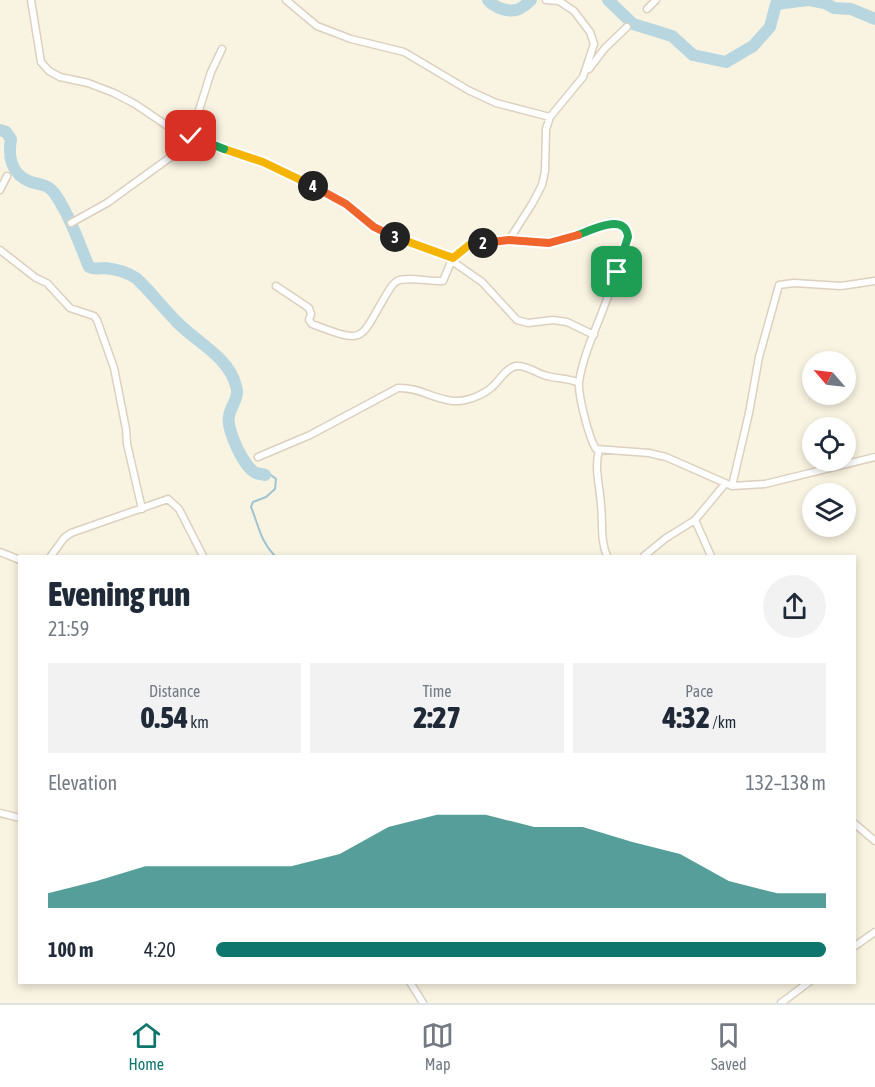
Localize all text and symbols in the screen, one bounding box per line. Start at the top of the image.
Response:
pin [165,110,216,161]
icon: check [174,119,207,152]
pin: 4 [298,171,328,201]
text: 4 [309,177,317,195]
pin: 3 [380,222,410,252]
text: 3 [391,228,399,246]
pin: 2 [468,228,498,258]
text: 2 [479,234,487,252]
pin [591,246,642,297]
icon: arrive [600,255,633,288]
north arrow [802,351,856,405]
map controls [802,351,856,537]
button: locate [802,417,856,471]
button: layers [802,483,856,537]
text: Evening run [48,575,190,613]
button: share [763,575,826,638]
text: 21:59 [48,617,89,640]
text: Distance [149,682,200,700]
text: Time [422,682,452,700]
text: Pace [685,682,713,700]
text: 0.54 [140,700,188,734]
text: 2:27 [413,700,461,734]
text: 4:32 [662,700,710,734]
text: km [188,713,209,731]
text: /km [710,713,736,731]
text: Elevation [48,771,117,794]
text: 132–138 m [745,771,826,794]
text: 100 m [48,938,93,961]
text: 4:20 [144,938,176,961]
tab: Home [129,1019,164,1073]
tab: Map [421,1019,454,1073]
tab: Saved [711,1019,746,1073]

